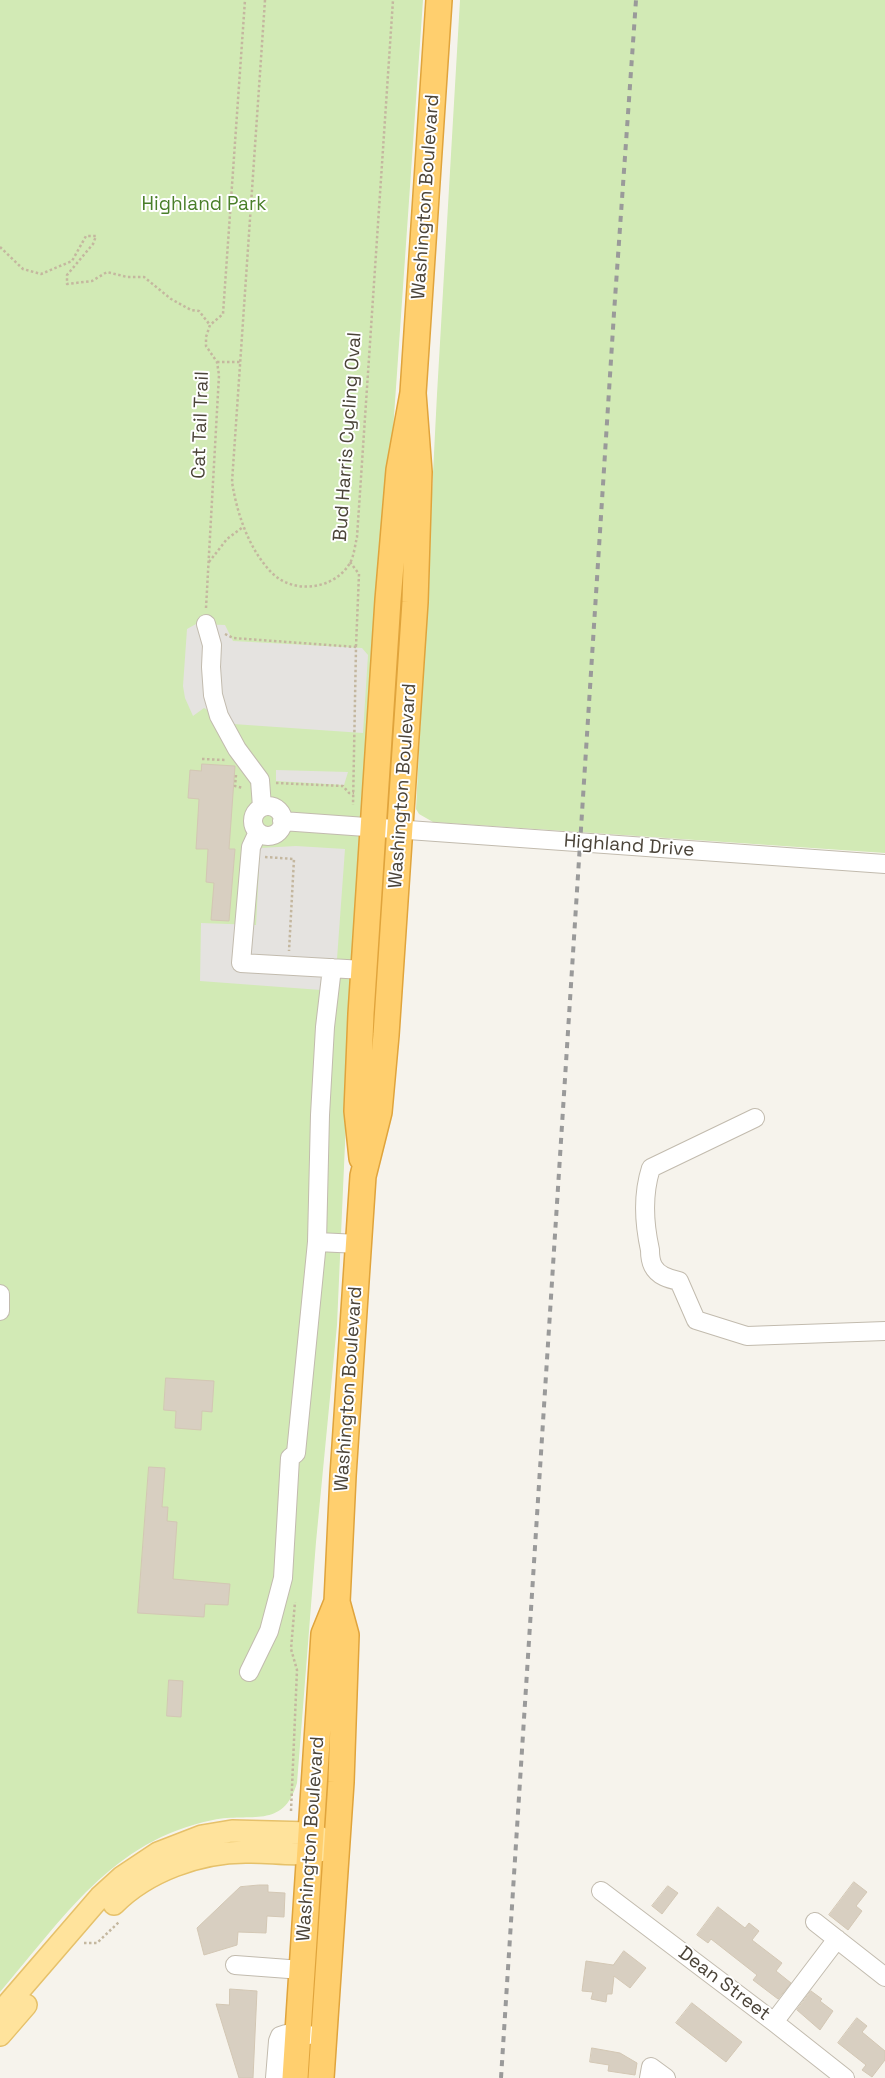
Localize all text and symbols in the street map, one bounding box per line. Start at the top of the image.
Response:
street label: Washington Boulevard [407,94,445,300]
park label: Highland Park [142,194,266,216]
street label: Bud Harris Cycling Oval [329,331,367,543]
street label: Cat Tail Trail [188,371,214,479]
street label: Washington Boulevard [384,683,422,889]
street label: Highland Drive [563,830,695,862]
street label: Washington Boulevard [330,1286,368,1492]
street label: Washington Boulevard [292,1736,330,1942]
street label: Dean Street [673,1942,775,2026]

